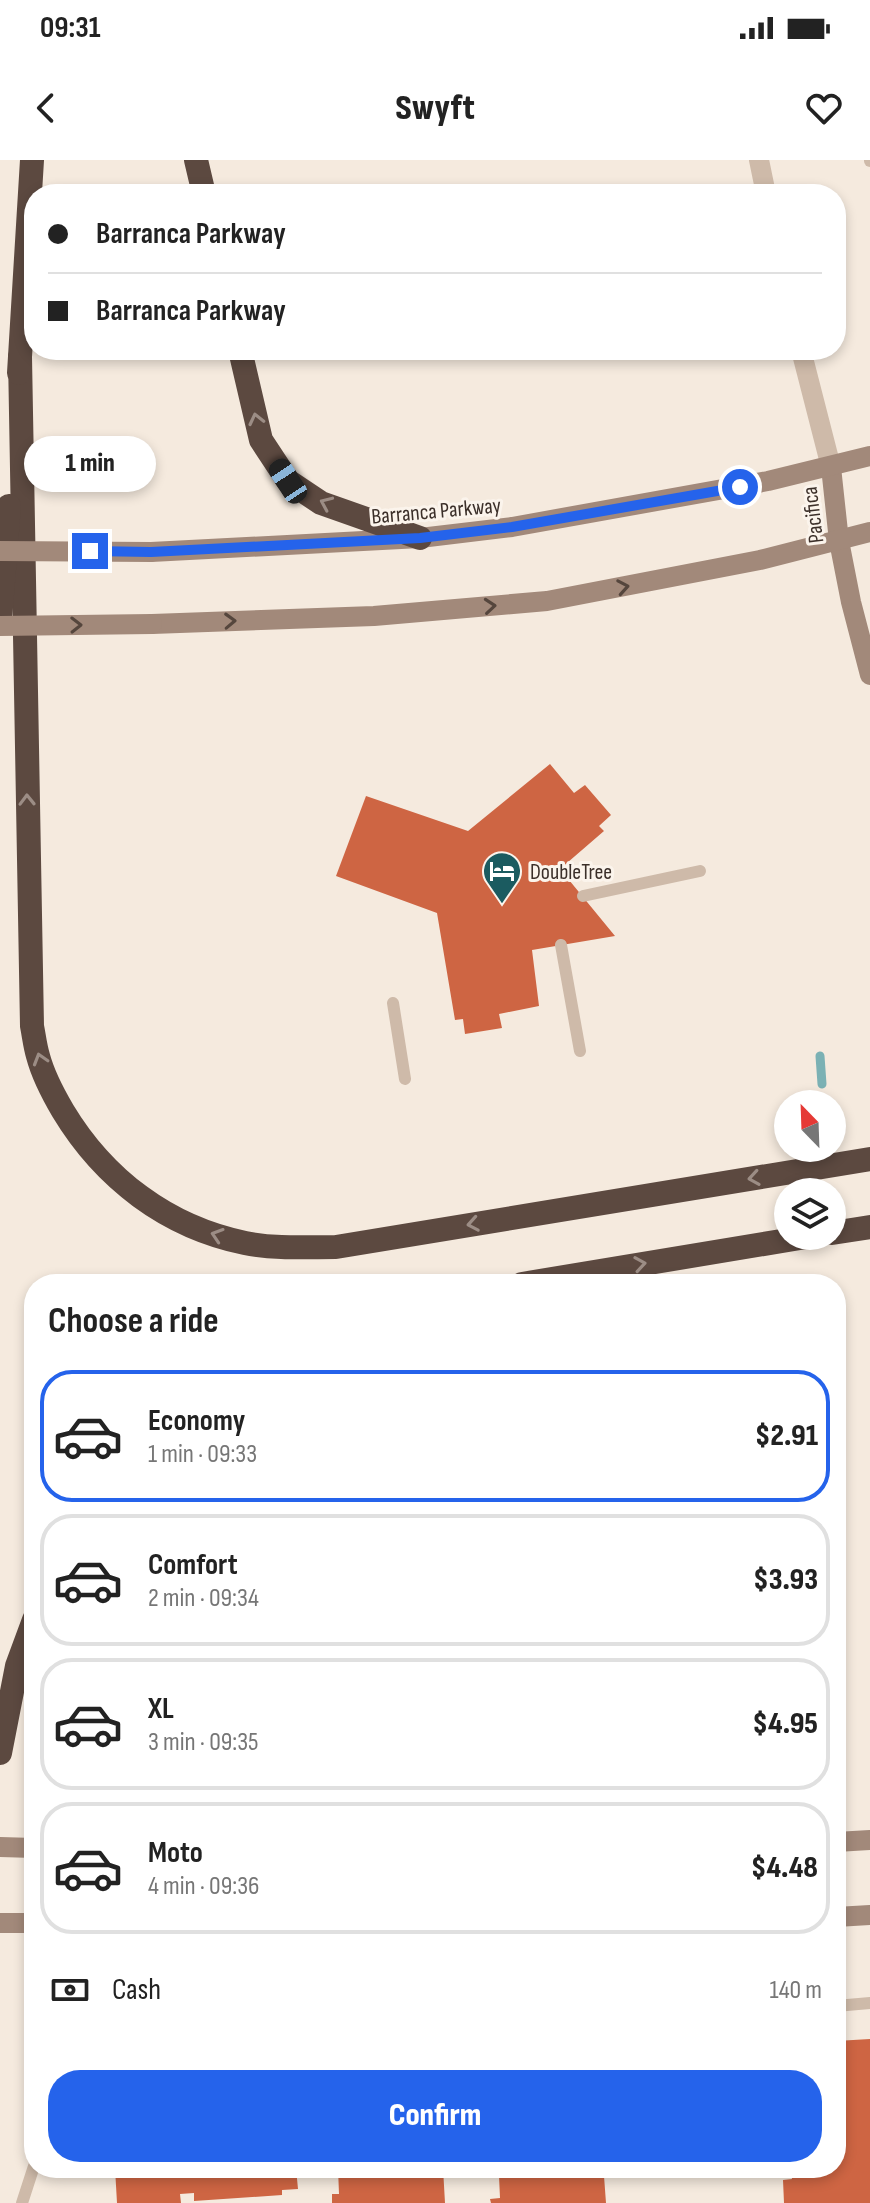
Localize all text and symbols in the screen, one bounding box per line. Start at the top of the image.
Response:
text: 09:31 [40,10,100,46]
icon: back [24,86,68,130]
icon: heart [802,86,846,130]
text: Swyft [395,87,475,130]
text: Barranca Parkway [96,216,286,252]
text: Barranca Parkway [96,293,286,329]
one-way arrow [248,412,265,426]
callout: 1 min [24,435,156,491]
text: 1 min [65,448,115,479]
car [265,454,311,508]
route start [722,469,758,505]
street label: Pacifica [797,485,830,545]
street label: Barranca Parkway [370,492,503,531]
one-way arrow [320,497,334,513]
route end [72,533,108,569]
one-way arrow [617,579,630,596]
one-way arrow [484,597,497,614]
one-way arrow [224,613,237,630]
one-way arrow [70,617,83,634]
one-way arrow [19,793,36,806]
hotel icon: DoubleTree [481,850,523,905]
place label: DoubleTree [530,859,612,886]
one-way arrow [33,1052,49,1066]
north arrow [774,1090,846,1162]
map controls [774,1090,846,1250]
one-way arrow [747,1168,761,1185]
button: layers [774,1178,846,1250]
one-way arrow [467,1214,480,1231]
one-way arrow [210,1228,224,1244]
one-way arrow [633,1256,646,1273]
text: Choose a ride [48,1300,219,1343]
icon: car [52,1400,124,1472]
text: Economy [148,1403,245,1439]
text: $2.91 [755,1418,818,1454]
text: 1 min · 09:33 [148,1439,257,1470]
icon: car [52,1544,124,1616]
text: Comfort [148,1547,238,1583]
text: $3.93 [753,1562,818,1598]
text: 2 min · 09:34 [148,1583,259,1614]
icon: car [52,1688,124,1760]
text: XL [148,1691,174,1727]
text: $4.95 [753,1706,818,1742]
text: 3 min · 09:35 [148,1727,258,1758]
icon: car [52,1832,124,1904]
text: Moto [148,1835,203,1871]
text: $4.48 [751,1850,818,1886]
text: 4 min · 09:36 [148,1871,259,1902]
icon: cash [48,1968,92,2012]
text: Cash [112,1972,161,2008]
text: 140 m [770,1975,822,2006]
button: Confirm [48,2070,822,2162]

